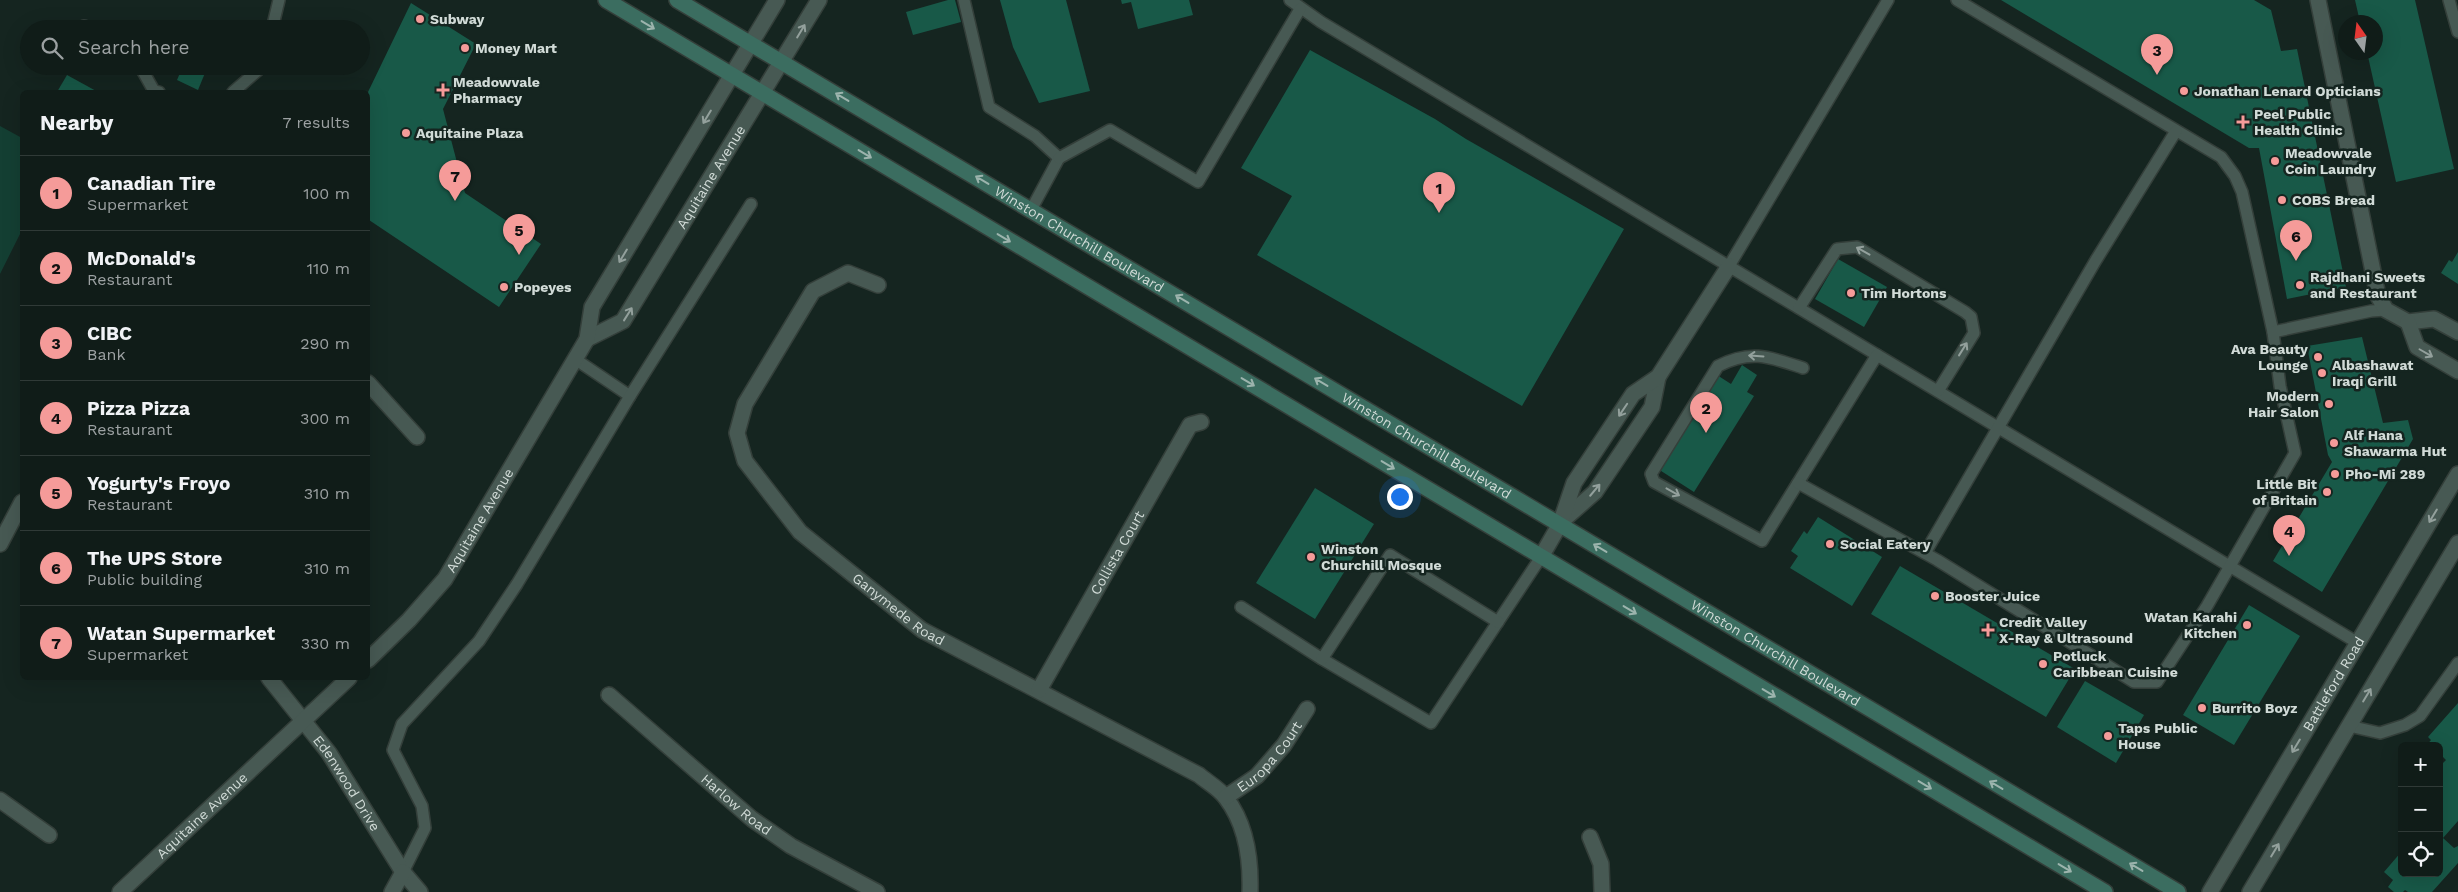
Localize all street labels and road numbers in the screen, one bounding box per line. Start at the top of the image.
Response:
street label: Aquitaine Avenue [673,122,749,232]
street label: Winston Churchill Boulevard [992,183,1167,296]
street label: Winston Churchill Boulevard [1339,389,1514,502]
street label: Aquitaine Avenue [443,465,517,575]
street label: Collista Court [1087,508,1147,597]
street label: Ganymede Road [849,570,947,648]
street label: Winston Churchill Boulevard [1688,596,1863,709]
street label: Battleford Road [2299,634,2368,734]
street label: Europa Court [1234,718,1305,795]
street label: Edenwood Drive [310,732,384,834]
street label: Aquitaine Avenue [153,769,251,862]
street label: Harlow Road [698,771,775,838]

